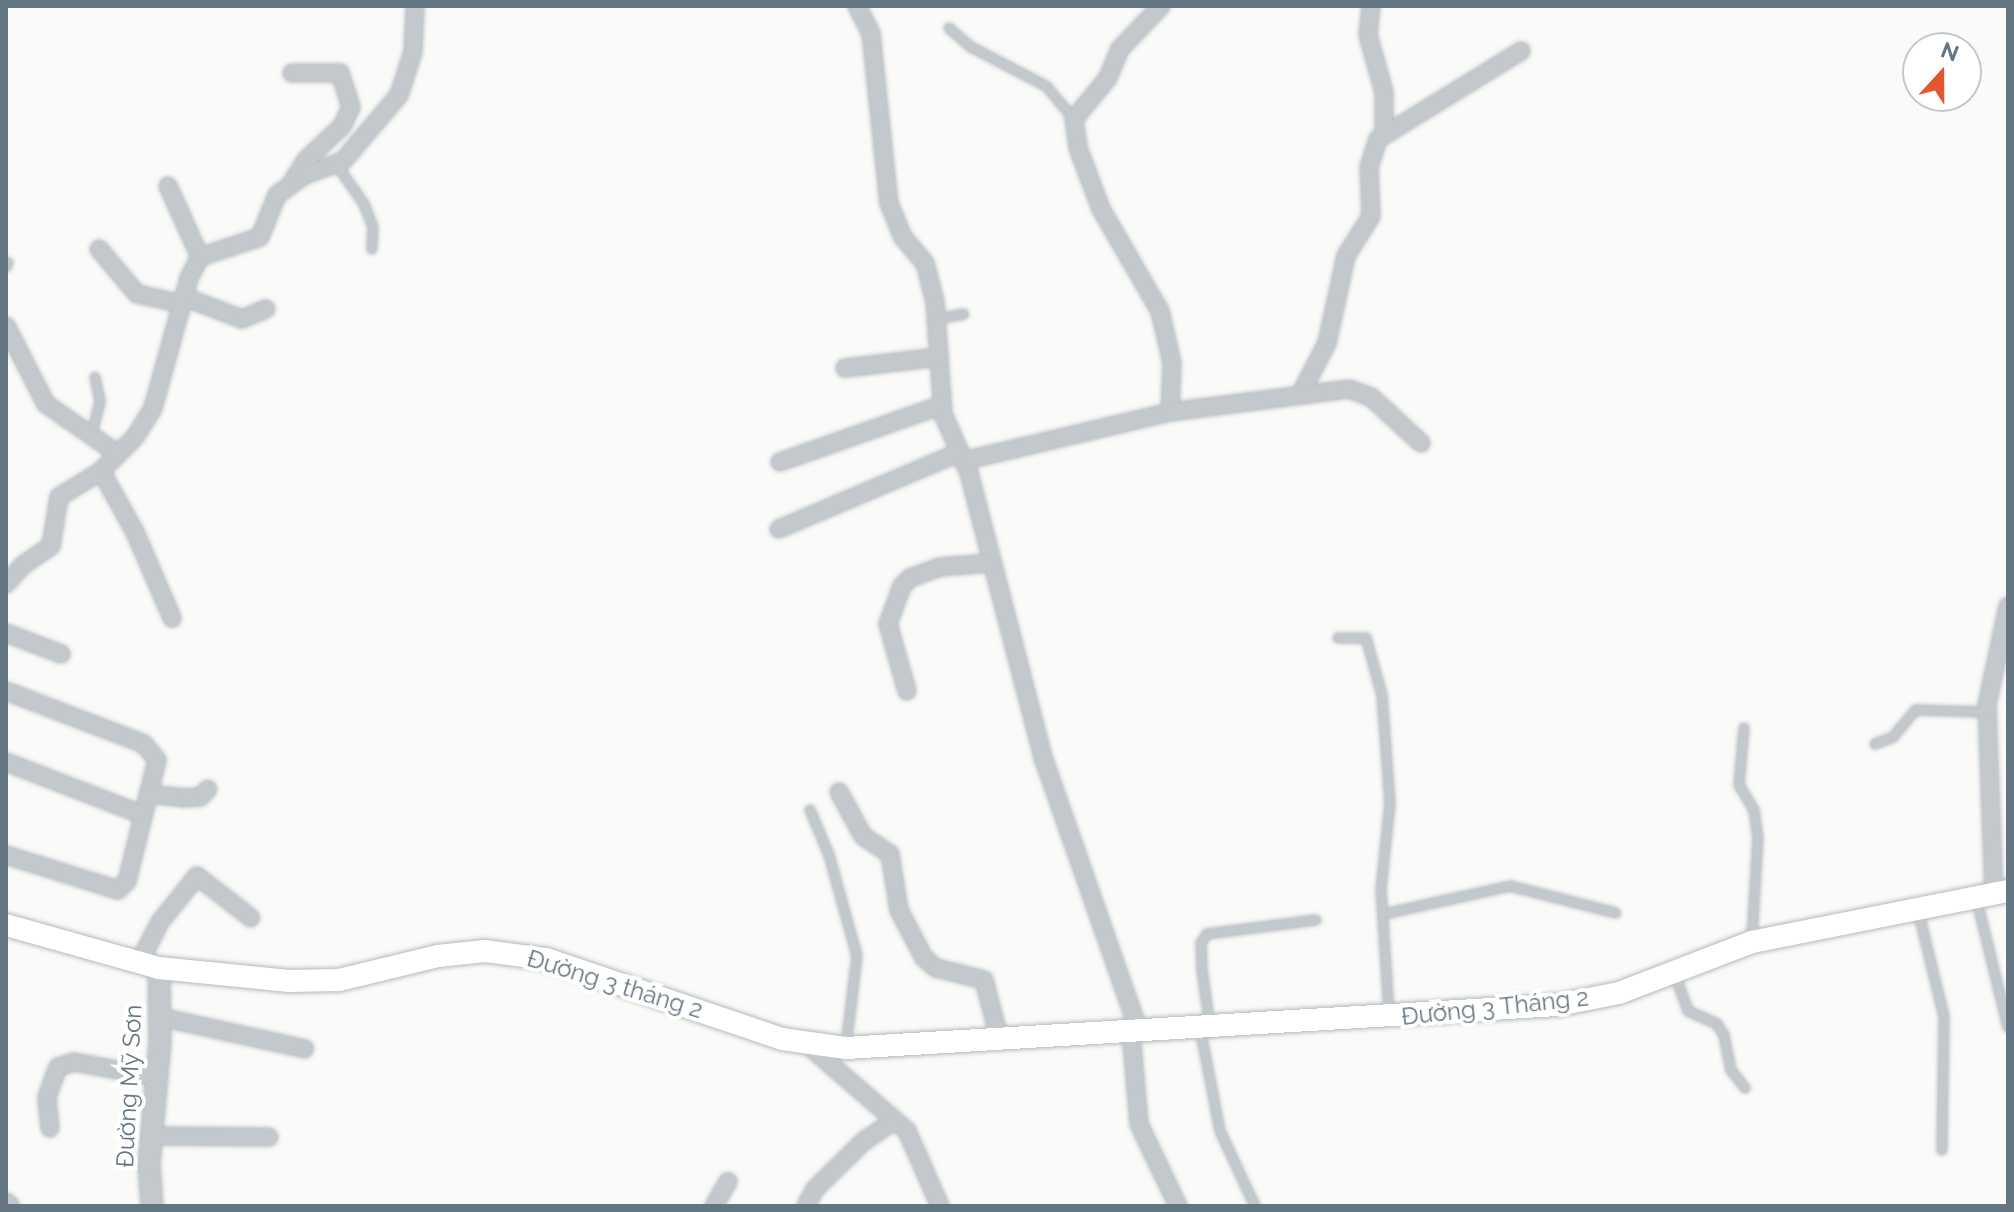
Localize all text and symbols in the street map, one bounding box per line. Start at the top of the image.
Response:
north arrow [1902,32,1982,112]
text: N [1937,36,1962,67]
street label: Đường 3 tháng 2 [524,944,706,1024]
street label: Đường 3 Tháng 2 [1400,983,1590,1031]
street label: Đường Mỹ Sơn [110,1003,148,1169]

